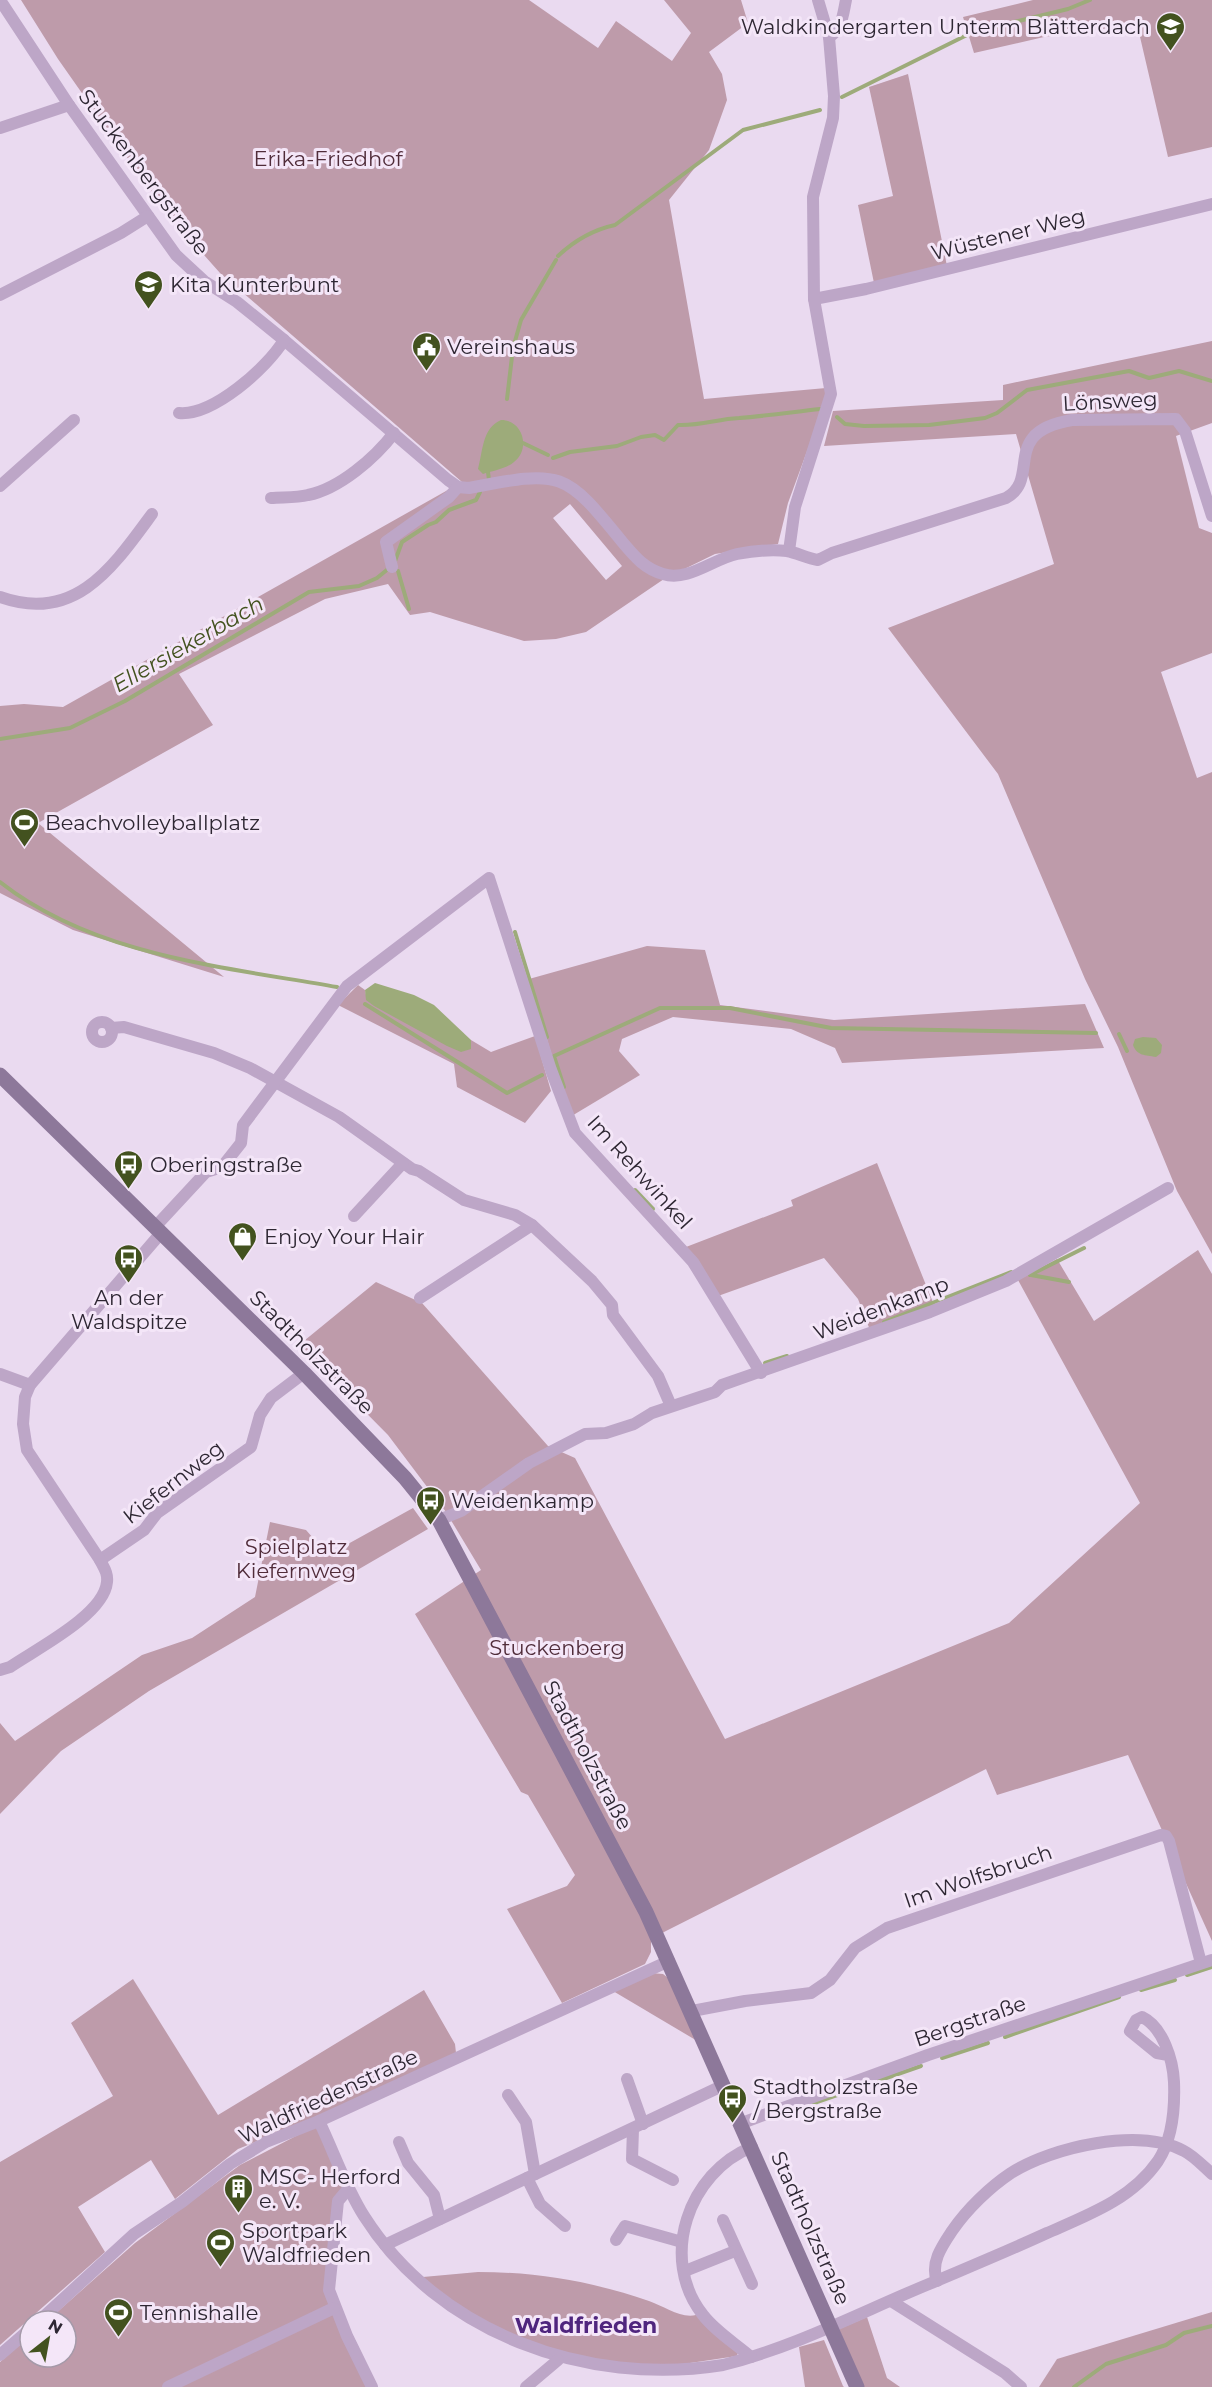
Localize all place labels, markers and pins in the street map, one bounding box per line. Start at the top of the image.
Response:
school or university icon: Waldkindergarten Unterm Blätterdach [1155,10,1187,52]
place label: Waldkindergarten Unterm Blätterdach [741,14,1150,39]
school or university icon: Kita Kunterbunt [133,268,165,310]
place label: Kita Kunterbunt [170,272,339,297]
public building icon: Vereinshaus [410,330,442,372]
place label: Vereinshaus [447,334,575,359]
sports icon: Beachvolleyballplatz [8,806,40,848]
place label: Beachvolleyballplatz [45,810,260,835]
bus stop icon: Oberingstraße [113,1148,145,1190]
place label: Oberingstraße [150,1152,302,1177]
shop icon: Enjoy Your Hair [227,1220,259,1262]
place label: Enjoy Your Hair [264,1224,425,1249]
bus stop icon: An der Waldspitze [113,1242,145,1284]
place label: An der Waldspitze [71,1285,187,1334]
bus stop icon: Weidenkamp [414,1484,446,1526]
place label: Weidenkamp [451,1488,594,1513]
place label: Stadtholzstraße / Bergstraße [752,2074,918,2123]
bus stop icon: Stadtholzstraße / Bergstraße [716,2082,748,2124]
place label: MSC- Herford e. V. [259,2164,401,2213]
building icon: MSC- Herford e. V. [222,2172,254,2214]
place label: Sportpark Waldfrieden [242,2218,371,2267]
sports icon: Sportpark Waldfrieden [205,2226,237,2268]
sports icon: Tennishalle [103,2296,135,2338]
place label: Tennishalle [140,2300,258,2325]

